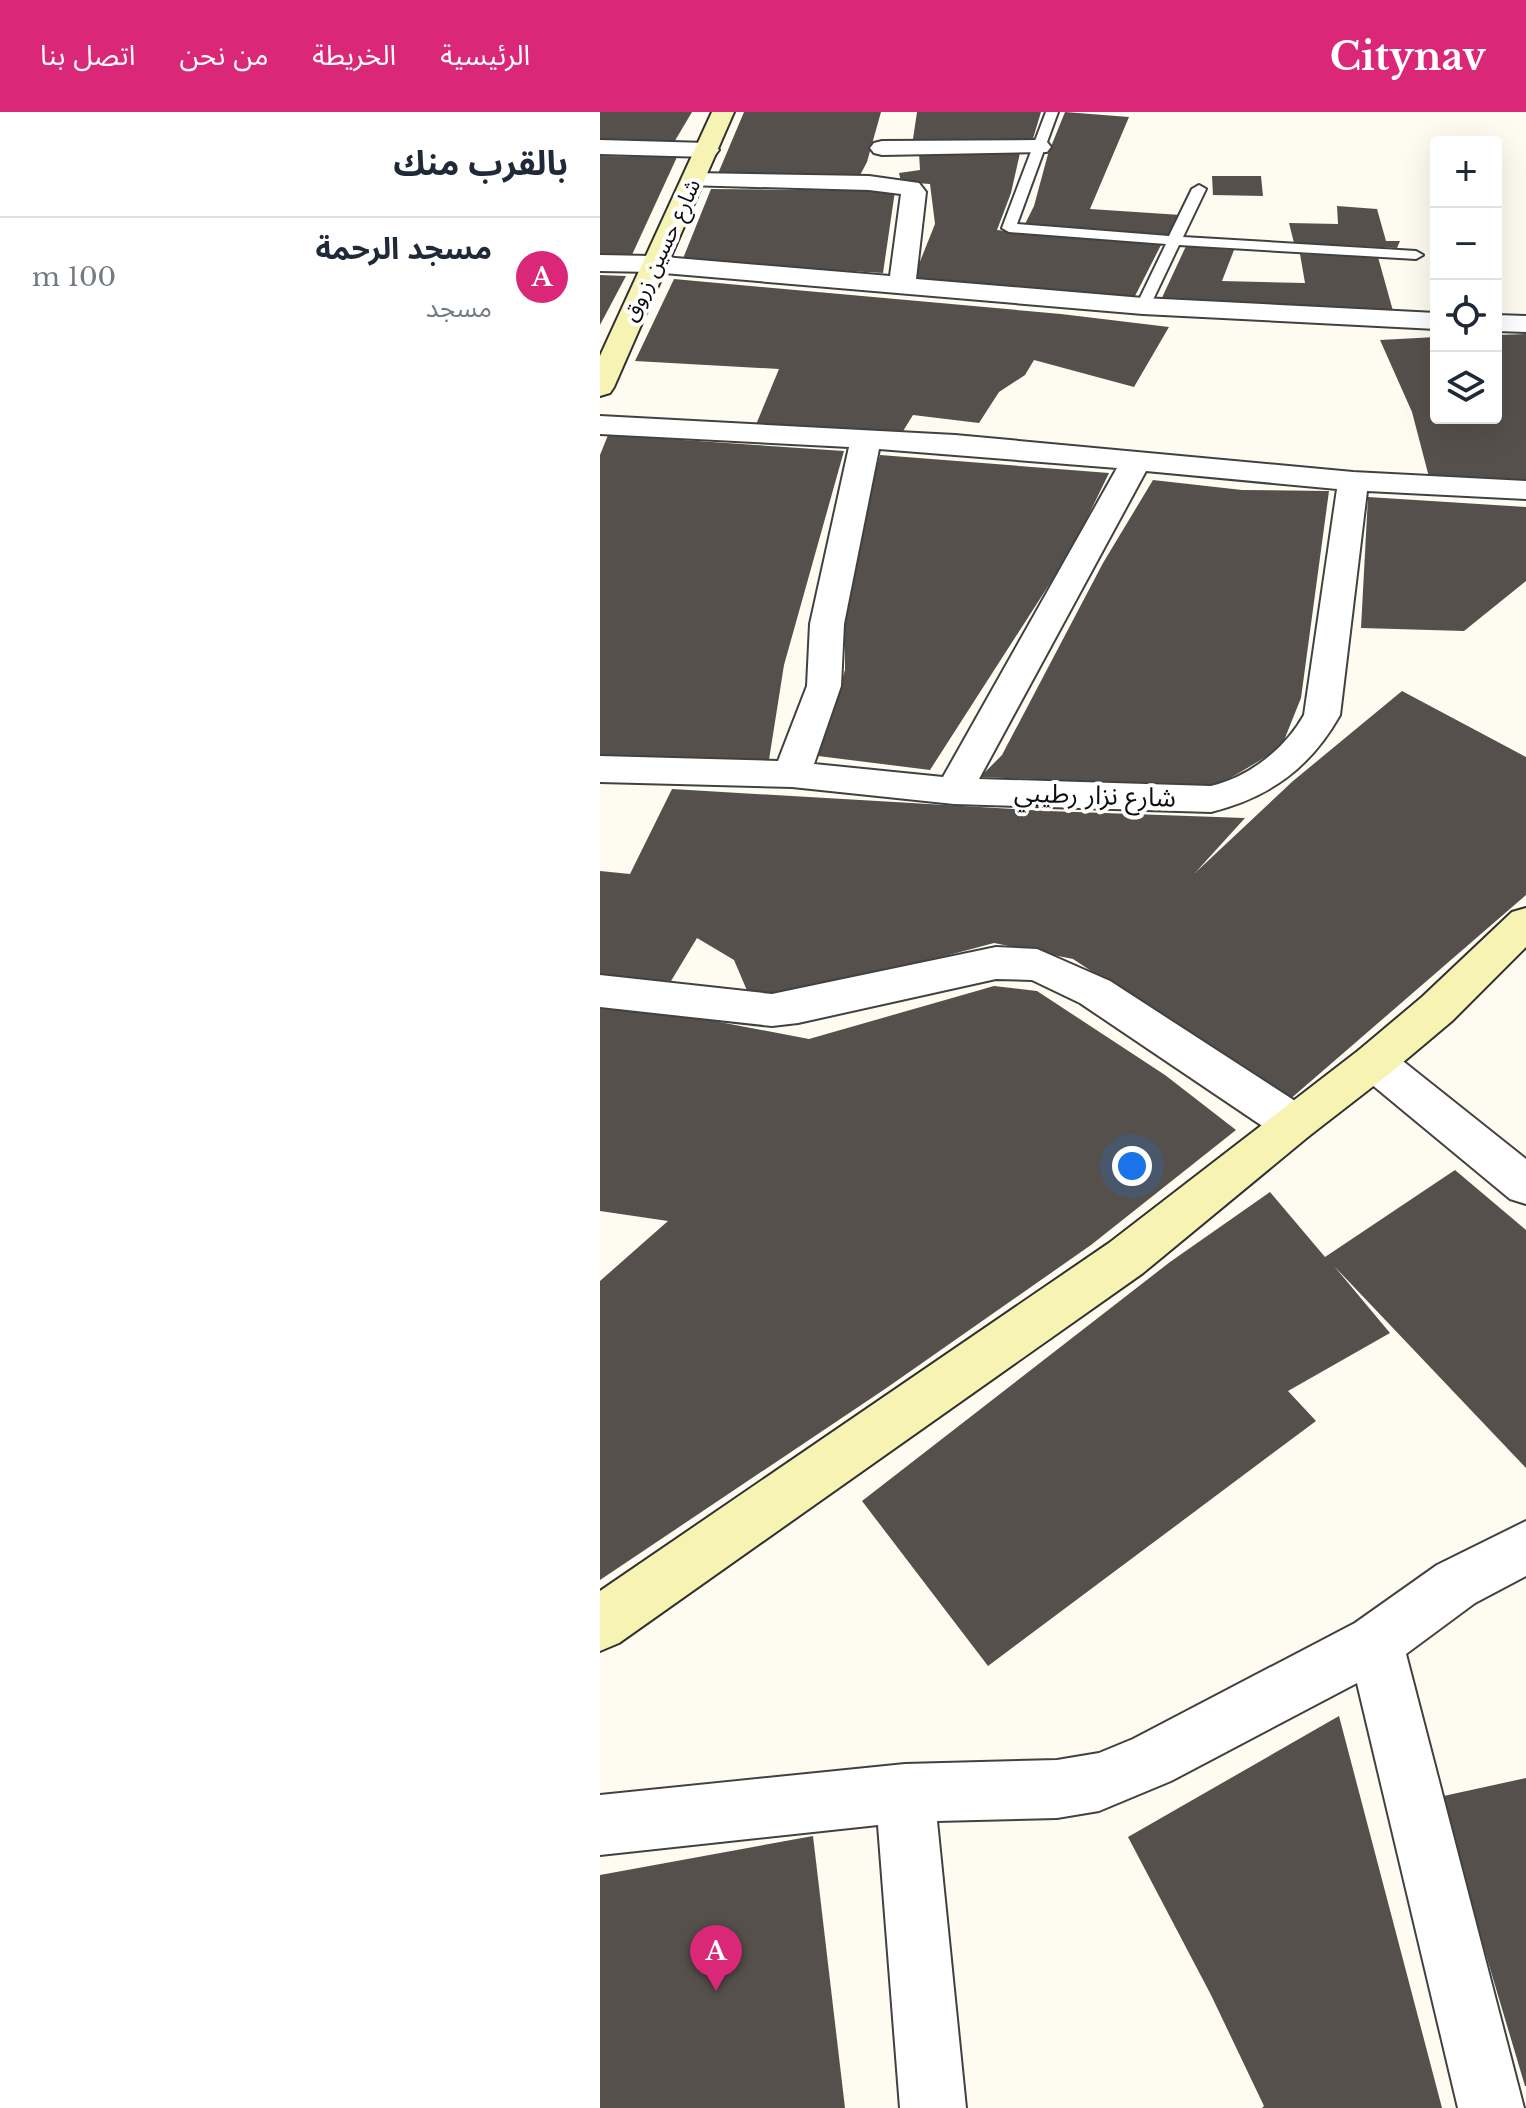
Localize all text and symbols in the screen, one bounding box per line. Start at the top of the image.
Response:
text: Citynav [1330,33,1486,80]
text: اتصل بنا [40,38,135,73]
text: من نحن [179,38,268,73]
text: الخريطة [312,38,396,73]
text: الرئيسية [440,38,530,73]
map controls [1430,136,1502,424]
button: + [1430,136,1502,208]
text: بالقرب منك [393,142,568,184]
street label: شارع حسين زروق [617,175,709,327]
button: − [1430,208,1502,280]
text: مسجد الرحمة [316,230,492,267]
text: 100 m [32,261,116,293]
text: A [531,261,553,293]
button: locate [1430,280,1502,352]
text: مسجد [426,292,492,324]
button: layers [1430,352,1502,424]
street label: شارع نزار رطيبي [1013,776,1177,818]
your location [1112,1146,1152,1186]
pin: A [690,1925,742,1991]

